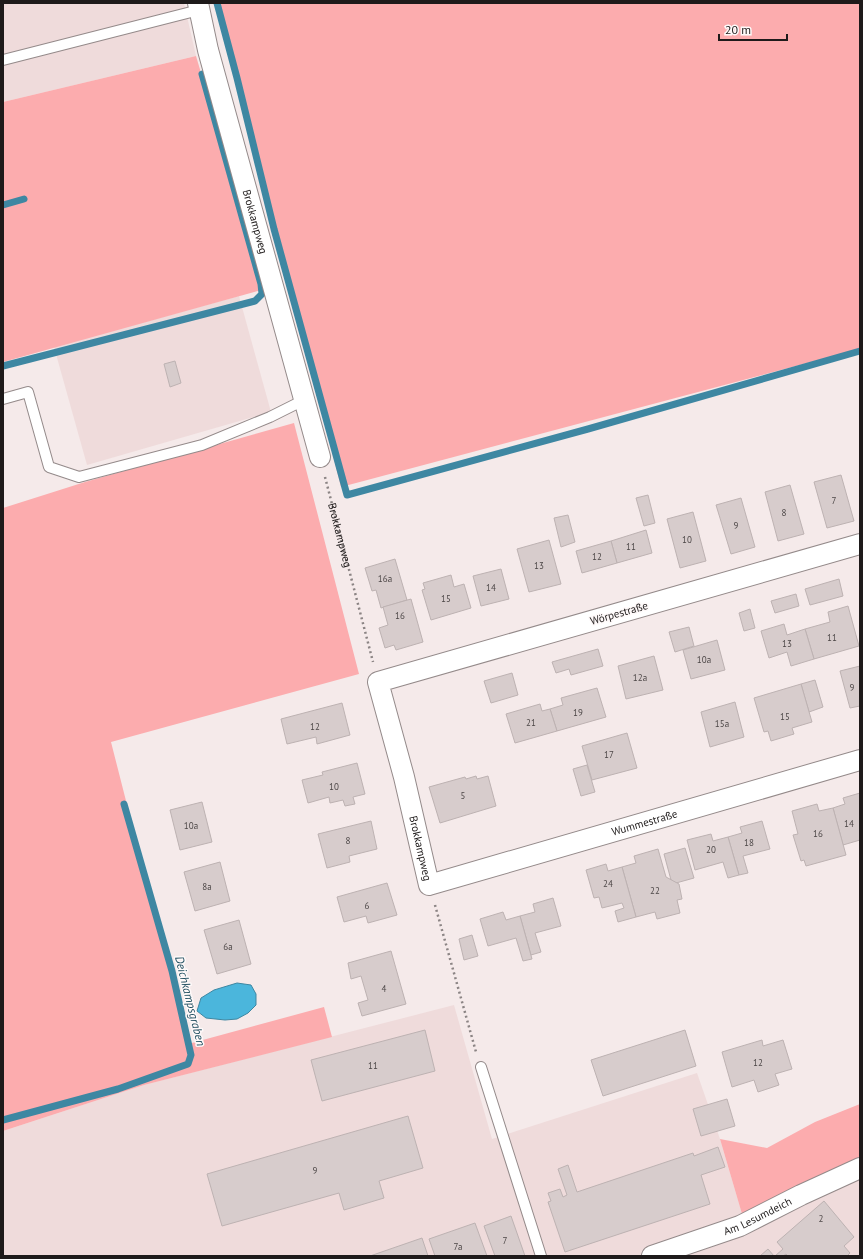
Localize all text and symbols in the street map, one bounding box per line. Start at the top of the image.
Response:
scale bar [719,16,787,42]
text: 20 m [725,22,751,37]
street label: Brokkampweg [240,188,271,255]
house number: 7 [832,495,837,506]
street label: Brokkampweg [325,501,355,569]
house number: 8 [782,507,787,518]
house number: 9 [734,520,739,531]
house number: 10 [682,534,692,545]
house number: 11 [626,541,636,552]
house number: 12 [592,551,602,562]
house number: 13 [534,560,544,571]
house number: 16a [378,573,392,584]
house number: 14 [486,582,496,593]
house number: 15 [441,593,451,604]
street label: Wörpestraße [588,598,650,628]
house number: 16 [395,610,405,621]
house number: 11 [827,632,837,643]
house number: 13 [782,638,792,649]
house number: 10a [697,654,711,665]
house number: 12a [633,672,647,683]
house number: 9 [850,682,855,693]
house number: 19 [573,707,583,718]
house number: 15 [780,711,790,722]
house number: 21 [526,717,536,728]
house number: 15a [715,718,729,729]
house number: 12 [310,721,320,732]
house number: 17 [604,749,614,760]
house number: 10 [329,781,339,792]
house number: 5 [461,790,466,801]
street label: Wummestraße [610,806,679,839]
street label: Brokkampweg [406,814,435,882]
house number: 14 [844,818,854,829]
house number: 10a [184,820,198,831]
house number: 16 [813,828,823,839]
house number: 8 [346,835,351,846]
house number: 18 [744,837,754,848]
house number: 20 [706,844,716,855]
house number: 24 [603,878,613,889]
house number: 8a [202,881,212,892]
house number: 22 [650,885,660,896]
house number: 6 [365,900,370,911]
house number: 6a [223,941,233,952]
water label: Deichkampsgraben [172,954,209,1048]
house number: 4 [382,983,387,994]
house number: 12 [753,1057,763,1068]
house number: 11 [368,1060,378,1071]
house number: 9 [313,1165,318,1176]
street label: Am Lesumdeich [722,1194,794,1238]
house number: 2 [819,1213,824,1224]
house number: 7 [503,1235,508,1246]
house number: 7a [454,1241,462,1252]

